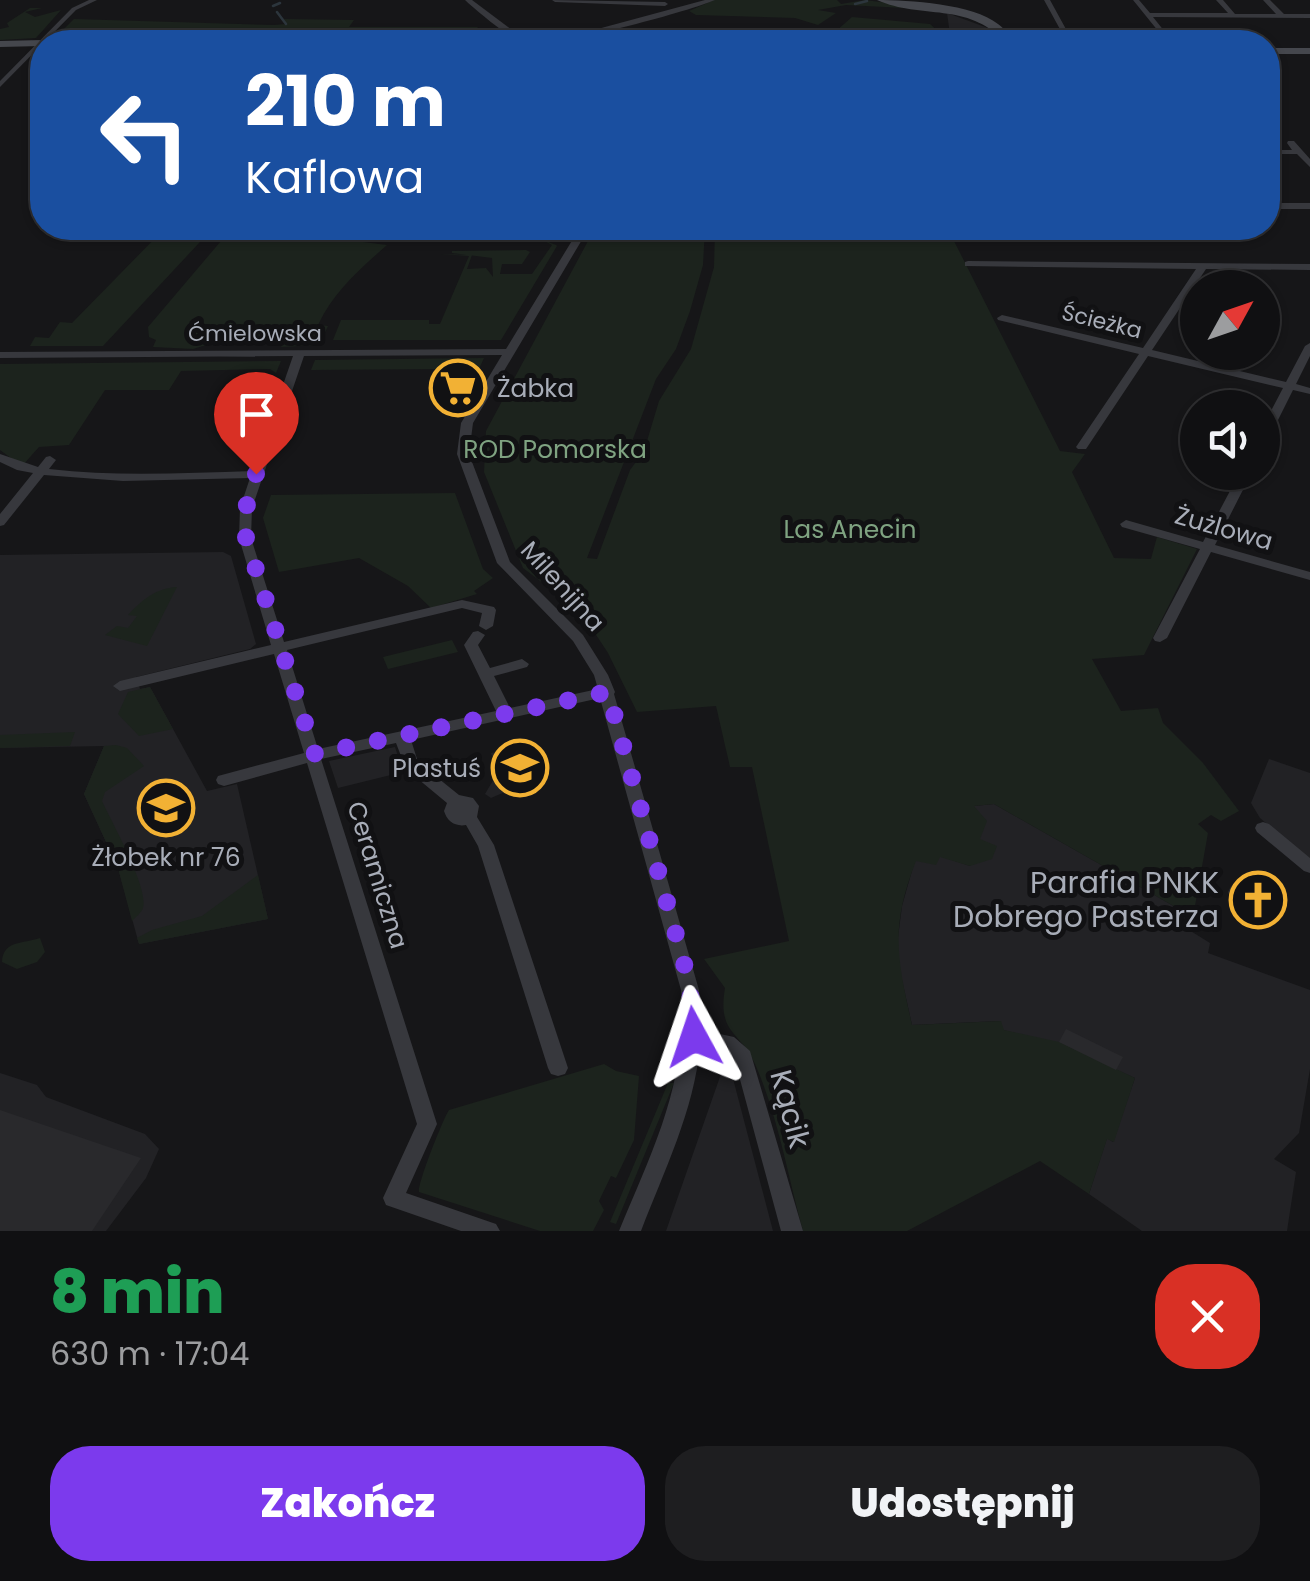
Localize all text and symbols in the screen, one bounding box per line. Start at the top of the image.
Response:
text: 210 m [245,52,446,151]
icon: left [80,70,210,200]
text: Kaflowa [245,146,424,209]
north arrow [1180,270,1280,370]
map controls [1180,270,1280,490]
street label: Ścieżka [1059,297,1145,346]
street label: Ćmielowska [188,318,322,349]
supermarket icon: Żabka [428,358,488,418]
place label: Żabka [497,371,574,406]
pin [214,372,299,475]
icon: arrive [229,387,284,442]
button: sound [1180,390,1280,490]
park label: ROD Pomorska [463,432,647,467]
street label: Żużlowa [1171,498,1277,559]
park label: Las Anecin [783,512,917,547]
street label: Milenijna [513,534,613,639]
school or university icon: Plastuś [490,738,550,798]
place label: Plastuś [392,751,481,786]
school or university icon: Żłobek nr 76 [136,778,196,838]
street label: Ceramiczna [339,797,417,953]
place label: Żłobek nr 76 [91,840,241,875]
place label: Parafia PNKK Dobrego Pasterza [953,861,1219,938]
church icon: Parafia PNKK Dobrego Pasterza [1228,870,1288,930]
position arrow [642,985,746,1089]
street label: Kącik [759,1065,822,1153]
text: 8 min [50,1250,224,1334]
button: close [1155,1264,1260,1369]
text: 630 m · 17:04 [50,1331,249,1376]
button: Zakończ [50,1446,645,1561]
button: Udostępnij [665,1446,1260,1561]

